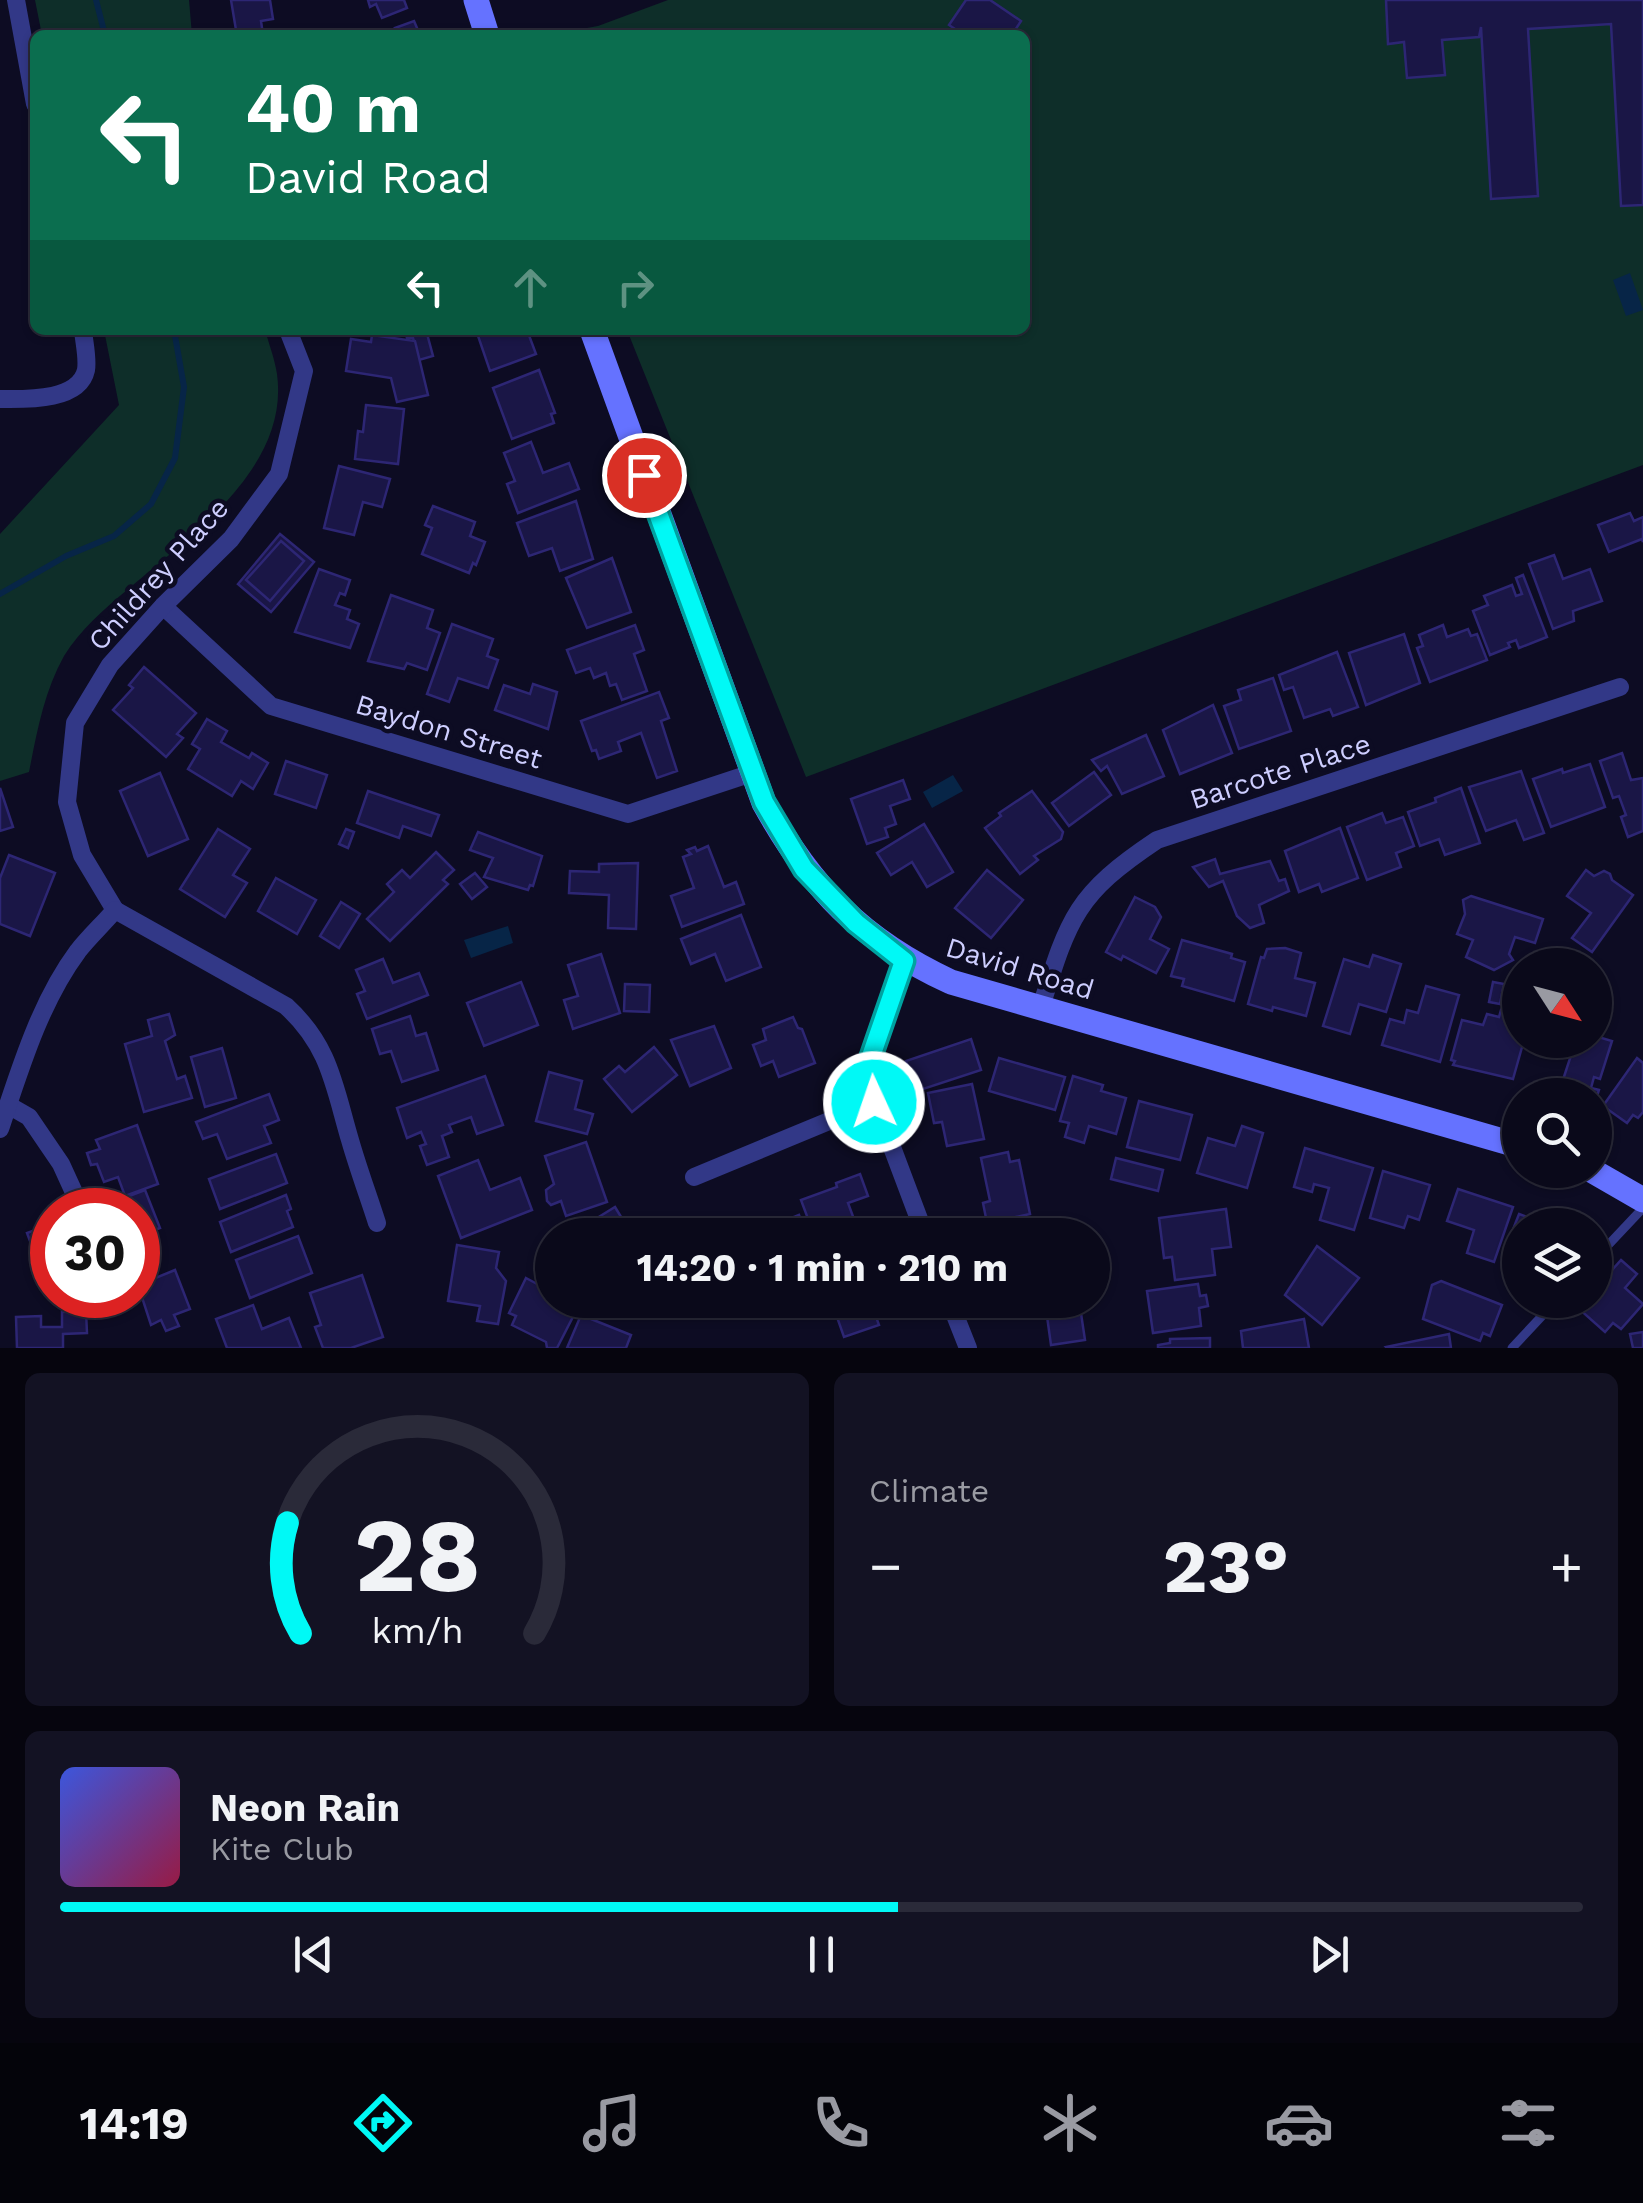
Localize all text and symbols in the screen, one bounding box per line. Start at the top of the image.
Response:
text: 40 m [245,67,421,149]
icon: left [80,70,210,200]
text: David Road [245,151,491,204]
icon: left [398,260,453,315]
icon: ahead [503,260,558,315]
icon: right [608,260,663,315]
pin [602,433,687,518]
icon: arrive [617,448,672,503]
street label: Childrey Place [81,492,235,657]
street label: Baydon Street [352,687,546,776]
street label: Barcote Place [1186,727,1375,816]
street label: David Road [942,930,1098,1007]
north arrow [1502,948,1612,1058]
map controls [1502,948,1612,1318]
position arrow [822,1050,926,1154]
button: search [1502,1078,1612,1188]
speed limit sign: 30 [30,1188,160,1318]
button: layers [1502,1208,1612,1318]
text: 14:20 · 1 min · 210 m [637,1246,1008,1290]
text: Climate [869,1472,989,1510]
text: 28 [353,1494,481,1616]
text: 23° [1163,1522,1289,1610]
text: − [869,1534,902,1598]
text: + [1550,1534,1583,1598]
text: km/h [371,1610,463,1652]
text: Neon Rain [210,1786,400,1830]
text: Kite Club [210,1830,354,1868]
icon: previous [286,1927,341,1982]
icon: pause [794,1927,849,1982]
icon: next [1302,1927,1357,1982]
icon: directions [348,2088,418,2158]
icon: music [577,2088,647,2158]
icon: phone [806,2088,876,2158]
icon: climate [1035,2088,1105,2158]
icon: car [1264,2088,1334,2158]
icon: filters [1493,2088,1563,2158]
text: 14:19 [80,2097,189,2150]

